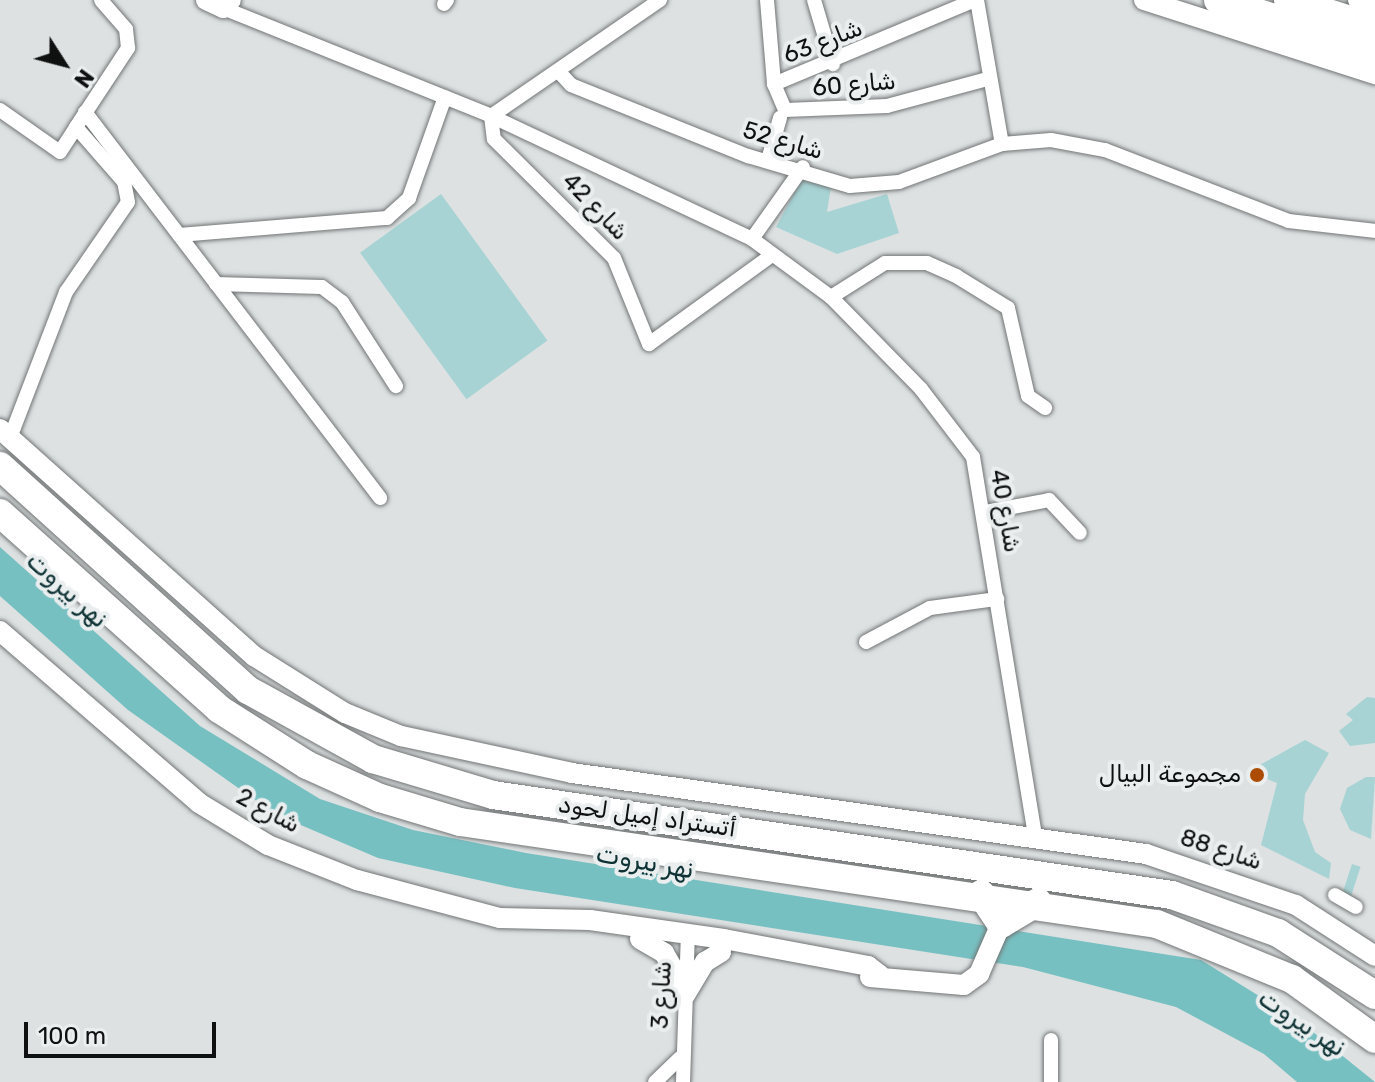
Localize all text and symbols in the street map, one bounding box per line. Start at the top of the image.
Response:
street label: شارع 63 [779,14,867,70]
north arrow [24,24,104,104]
text: N [68,64,99,93]
street label: شارع 60 [811,67,897,103]
street label: شارع 52 [740,116,826,166]
street label: شارع 42 [556,167,634,247]
street label: شارع 40 [984,467,1026,555]
water label: نهر بيروت [20,545,114,635]
place label: مجموعة البيال [1099,761,1241,789]
marker: مجموعة البيال [1248,766,1266,784]
street label: شارع 2 [231,782,305,840]
street label: أتستراد إميل لحود [556,790,738,844]
street label: شارع 88 [1176,823,1266,877]
water label: نهر بيروت [593,838,697,886]
street label: شارع 3 [646,960,678,1030]
water label: نهر بيروت [1252,982,1352,1064]
scale bar [28,1006,220,1056]
text: 100 m [38,1022,106,1050]

